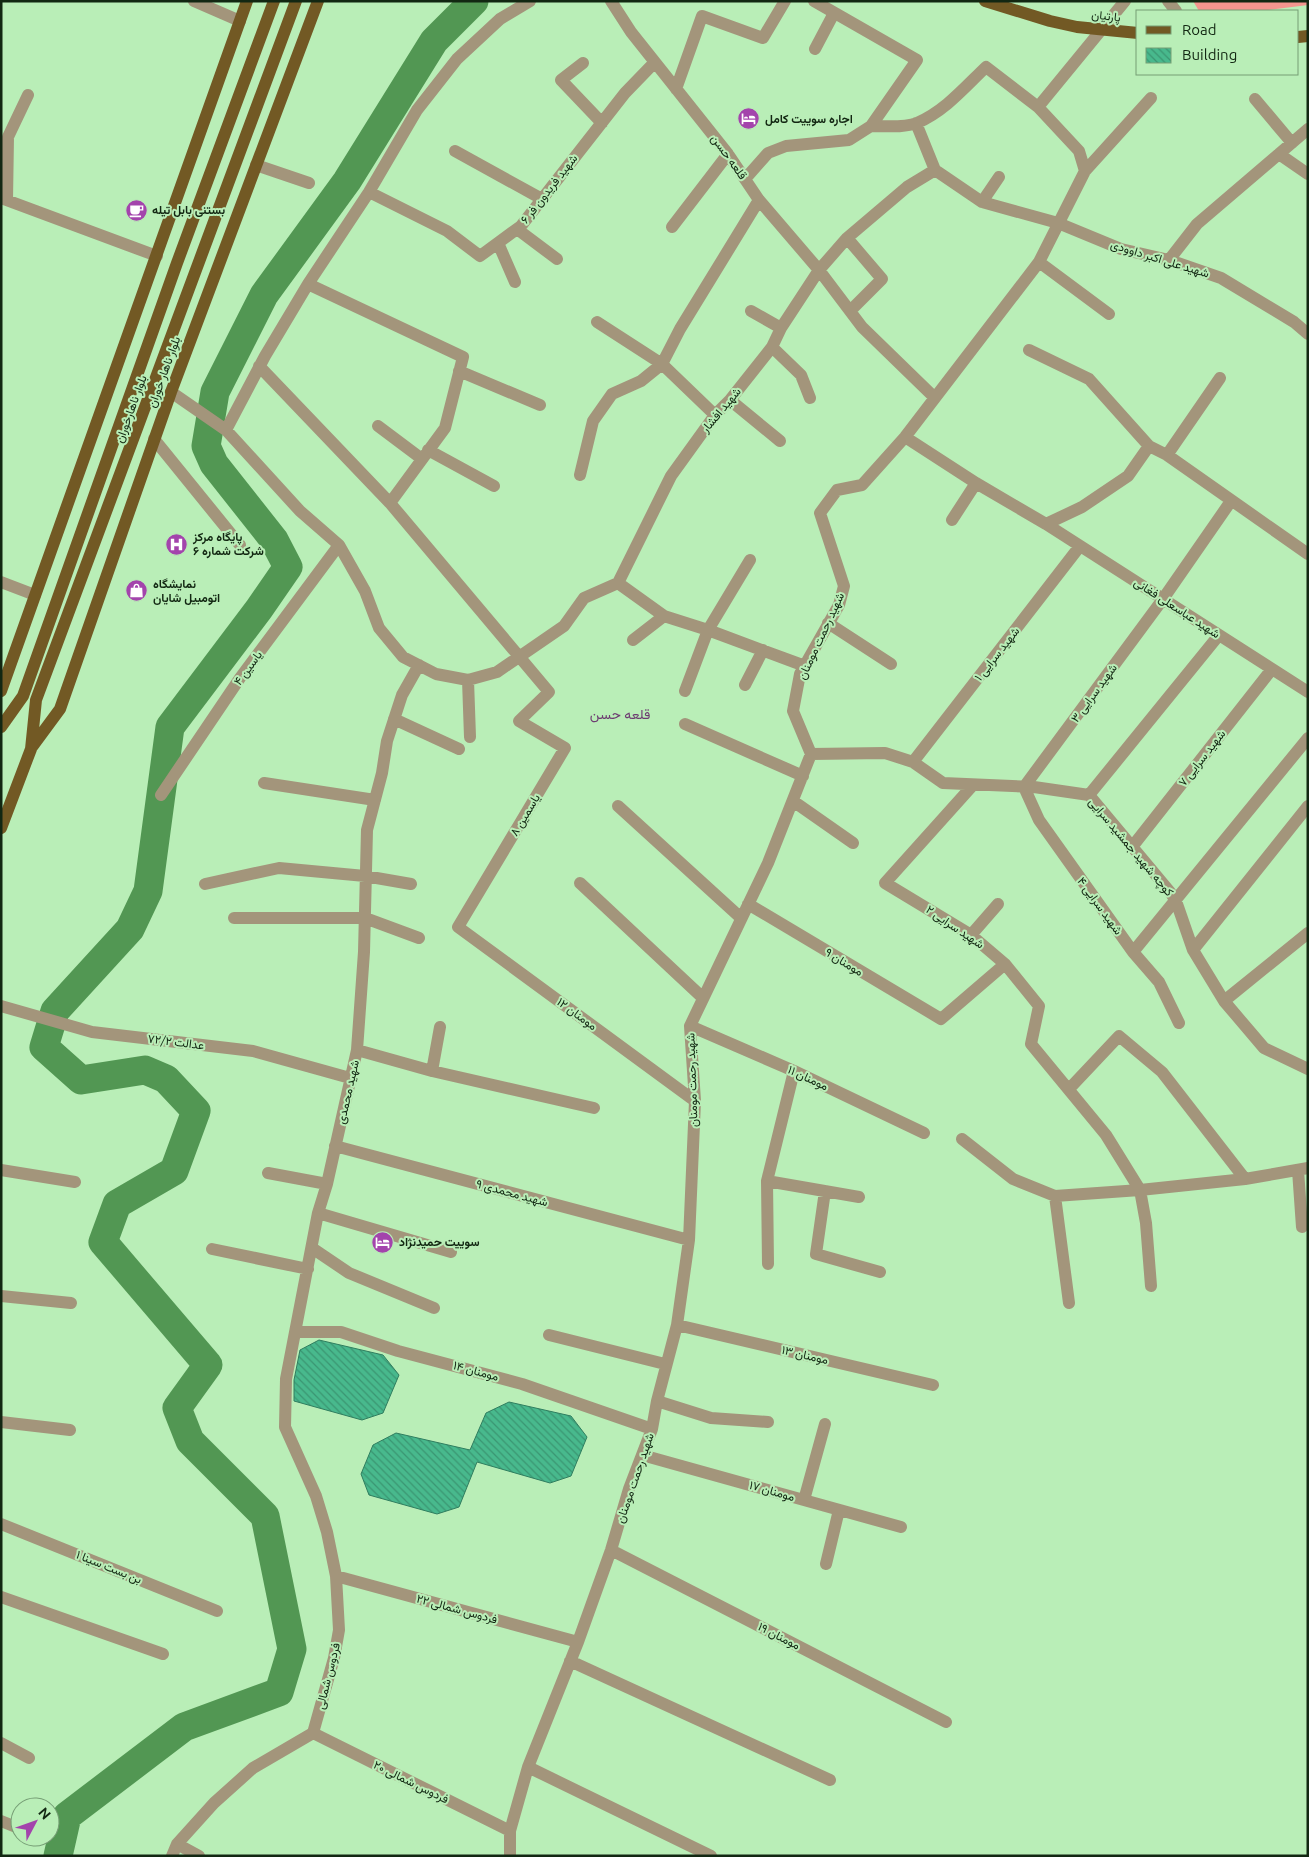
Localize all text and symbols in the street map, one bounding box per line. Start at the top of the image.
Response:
street label: پارتیان [1091,7,1122,26]
legend [1136,10,1299,75]
text: Road [1182,21,1217,38]
text: Building [1182,46,1237,63]
hotel icon: اجاره سوییت کامل [737,107,761,131]
place label: اجاره سوییت کامل [765,112,853,127]
street label: قلعه حسن [707,132,750,183]
street label: شهید فریدون فر ۶ [518,152,581,227]
cafe icon: بستنی بابل تیله [124,198,148,222]
place label: بستنی بابل تیله [152,203,225,217]
street label: شهید علی اکبر داوودی [1109,237,1211,282]
street label: بلوار ناهار خوران [145,334,184,410]
street label: بلوار ناهارخوران [112,373,151,445]
street label: شهید افشار [697,385,745,437]
place label: پایگاه مرکز شرکت شماره ۶ [192,530,264,559]
hospital icon: پایگاه مرکز شرکت شماره ۶ [165,532,189,556]
street label: شهید عباسعلی فغانی [1131,575,1223,642]
place label: نمایشگاه اتومبیل شایان [153,577,220,606]
shop icon: نمایشگاه اتومبیل شایان [125,579,149,603]
street label: شهید رحمت مومنان [795,590,848,682]
street label: شهید سرایی ۱ [972,624,1023,684]
street label: یاسین ۴ [231,648,266,689]
street label: شهید سرایی ۳ [1068,661,1121,726]
district label: قلعه حسن [590,706,650,723]
street label: شهید سرایی ۷ [1176,727,1229,790]
street label: یاسمین ۸ [507,791,544,839]
street label: کوچه شهید جمشید سرایی [1085,795,1176,900]
street label: شهید سرایی ۴ [1074,874,1126,938]
street label: شهید سرایی ۲ [923,902,987,952]
street label: مومنان ۹ [822,945,866,980]
street label: مومنان ۱۲ [554,995,600,1034]
street label: عدالت ۷۲/۲ [147,1032,205,1051]
street label: شهید رحمت مومنان [683,1033,702,1127]
street label: شهید محمدی [334,1059,363,1126]
street label: مومنان ۱۱ [785,1063,831,1094]
street label: ۹ شهید محمدی [474,1177,549,1210]
hotel icon: سوییت حمیدنژاد [371,1230,395,1254]
place label: سوییت حمیدنژاد [399,1235,480,1250]
street label: مومنان ۱۳ [780,1343,830,1368]
street label: مومنان ۱۴ [451,1358,500,1385]
street label: شهید رحمت مومنان [613,1431,658,1525]
street label: مومنان ۱۷ [747,1478,796,1505]
street label: ۱ بن بست سینا [74,1547,144,1587]
street label: فردوس شمالی ۲۲ [415,1591,499,1627]
street label: مومنان ۱۹ [755,1619,802,1653]
street label: فردوس شمالی [313,1641,344,1711]
street label: فردوس شمالی ۲۰ [371,1758,451,1807]
north arrow [10,1797,60,1847]
text: N [35,1804,54,1823]

